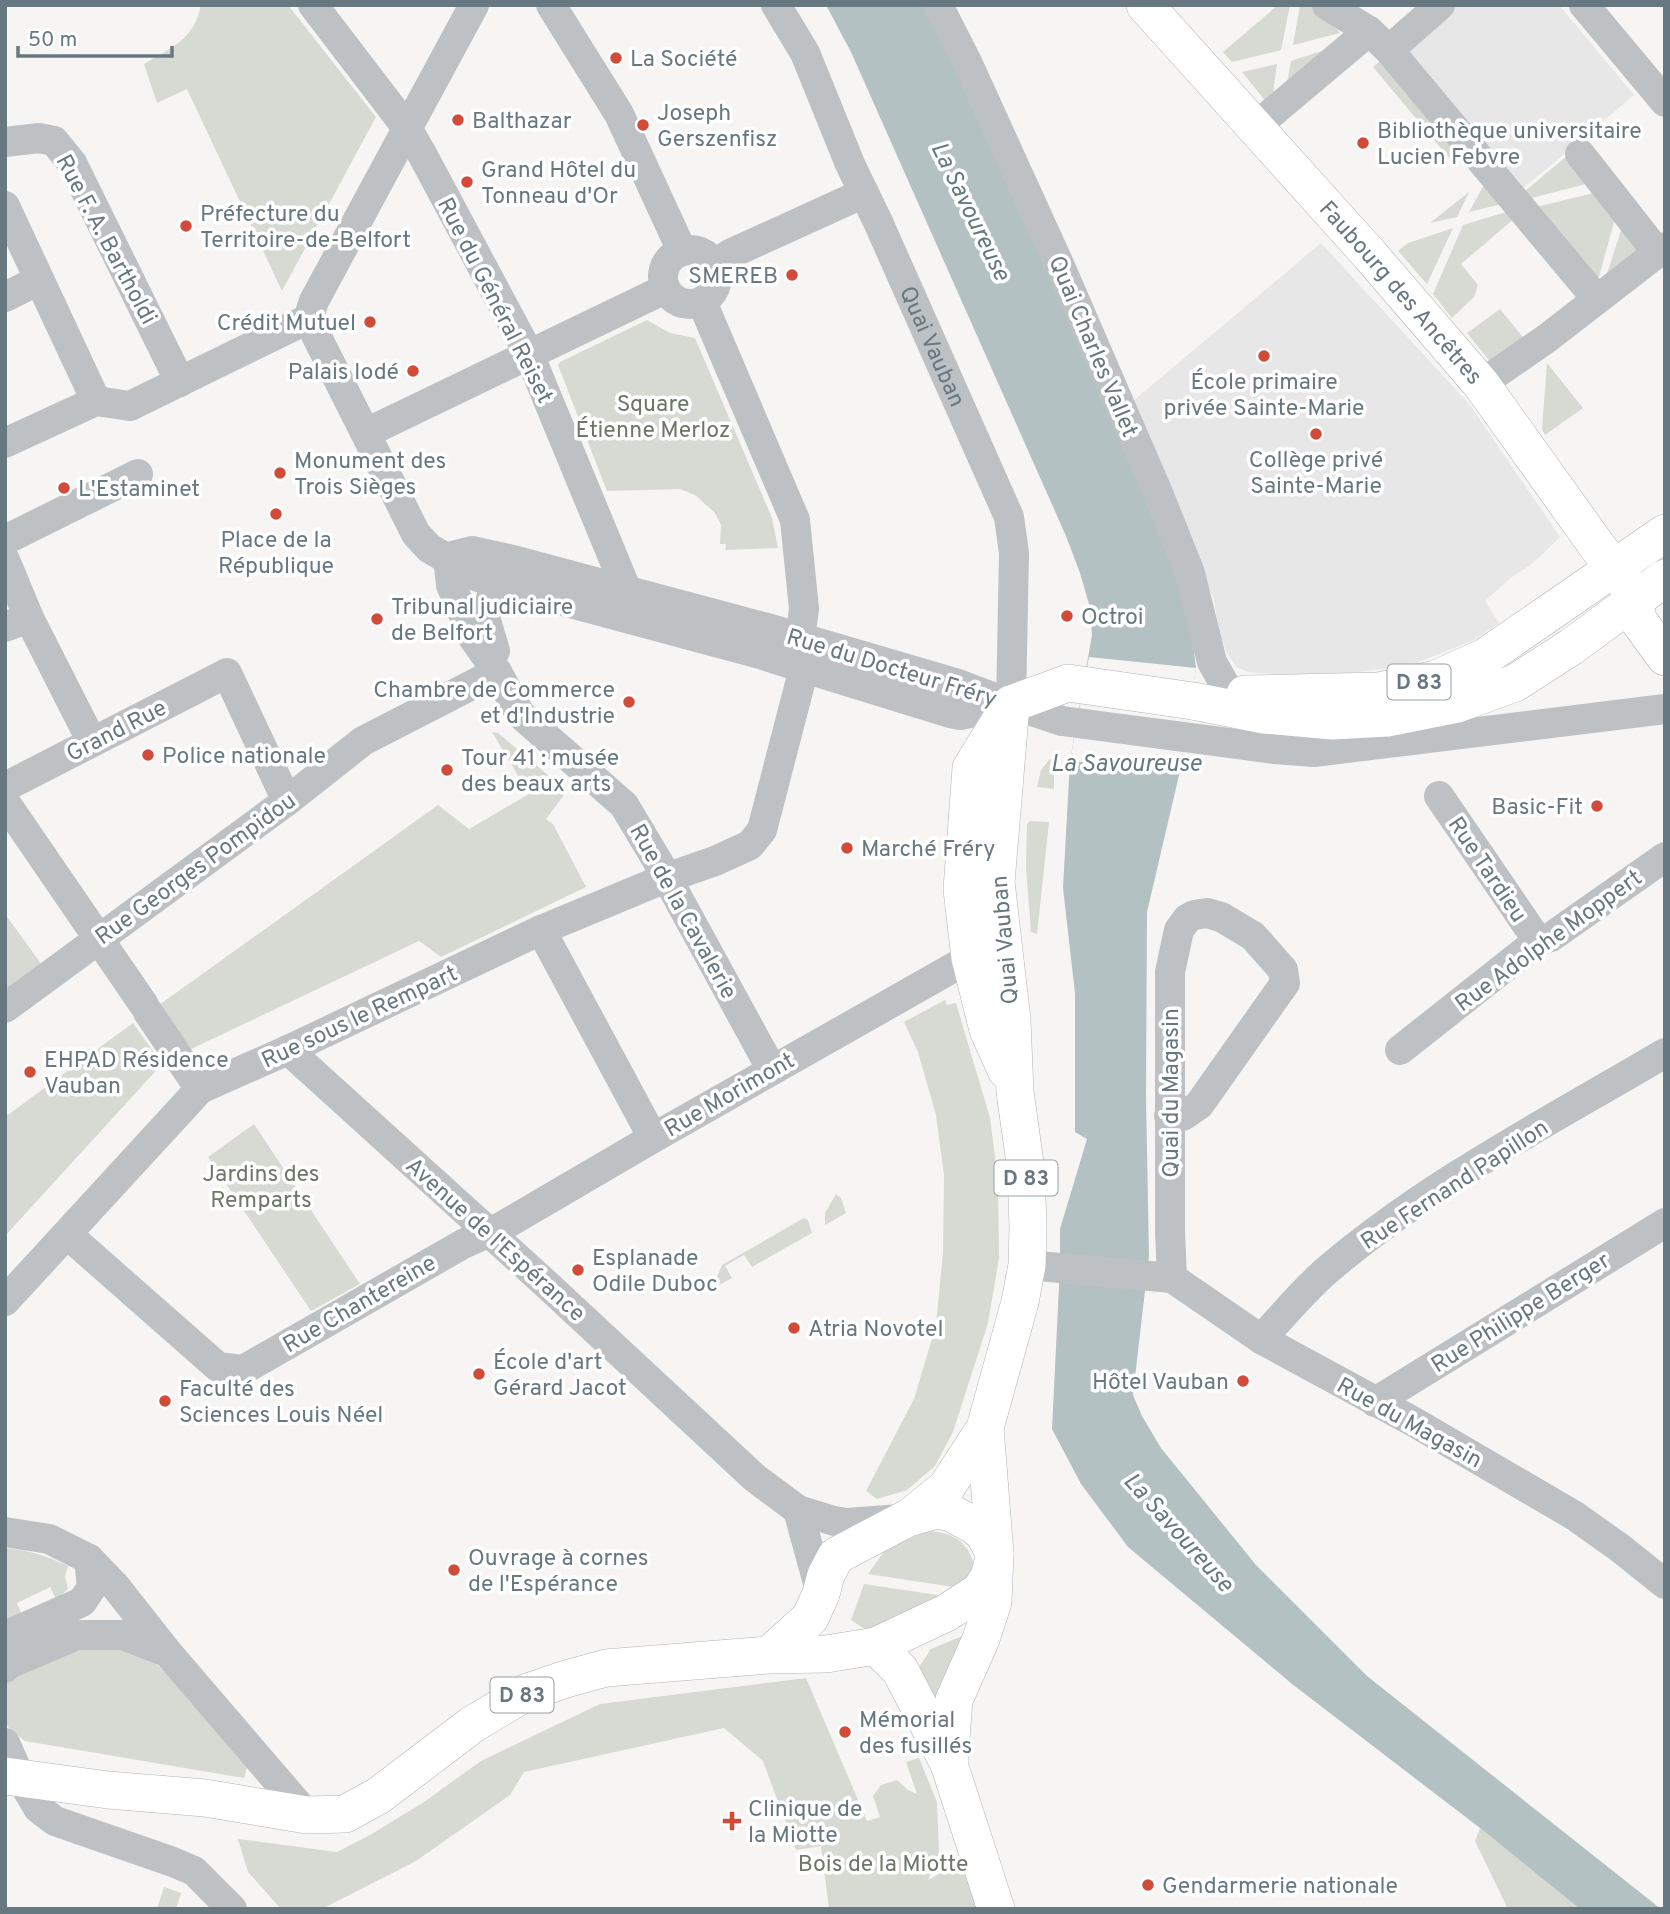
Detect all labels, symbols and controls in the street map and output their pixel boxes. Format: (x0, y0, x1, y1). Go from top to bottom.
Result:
scale bar (18, 14, 172, 58)
text: 50 m (28, 27, 77, 54)
place label: La Société (630, 46, 737, 75)
marker: La Société (608, 50, 624, 66)
place label: Joseph Gerszenfisz (657, 100, 777, 155)
place label: Balthazar (472, 108, 572, 137)
marker: Balthazar (450, 112, 466, 128)
marker: Joseph Gerszenfisz (635, 117, 651, 133)
place label: Bibliothèque universitaire Lucien Febvre (1377, 118, 1642, 173)
marker: Bibliothèque universitaire Lucien Febvre (1355, 135, 1371, 151)
water label: La Savoureuse (923, 137, 1016, 287)
street label: Rue F. A. Bartholdi (48, 150, 162, 330)
place label: Grand Hôtel du Tonneau d'Or (481, 157, 636, 212)
marker: Grand Hôtel du Tonneau d'Or (459, 174, 475, 190)
street label: Rue du Général Reiset (429, 193, 558, 409)
street label: Faubourg des Ancêtres (1311, 196, 1487, 392)
place label: Préfecture du Territoire-de-Belfort (200, 201, 411, 256)
marker: Préfecture du Territoire-de-Belfort (178, 218, 194, 234)
street label: Quai Charles Vallet (1040, 252, 1143, 442)
place label: SMEREB (688, 263, 778, 292)
marker: SMEREB (784, 267, 800, 283)
street label: Quai Vauban (891, 282, 970, 412)
place label: Crédit Mutuel (217, 310, 356, 339)
marker: Crédit Mutuel (362, 314, 378, 330)
marker: École primaire privée Sainte-Marie (1256, 348, 1272, 364)
place label: Palais Iodé (288, 359, 399, 388)
marker: Palais Iodé (405, 363, 421, 379)
place label: École primaire privée Sainte-Marie (1164, 368, 1364, 424)
park label: Square Étienne Merloz (576, 391, 730, 446)
marker: Collège privé Sainte-Marie (1308, 426, 1324, 442)
place label: Collège privé Sainte-Marie (1249, 447, 1383, 502)
place label: Monument des Trois Sièges (294, 448, 446, 503)
marker: Monument des Trois Sièges (272, 465, 288, 481)
place label: L'Estaminet (78, 476, 200, 505)
marker: L'Estaminet (56, 480, 72, 496)
marker: Place de la République (268, 506, 284, 522)
place label: Place de la République (218, 527, 334, 582)
place label: Tribunal judiciaire de Belfort (391, 594, 573, 649)
place label: Octroi (1081, 604, 1144, 633)
marker: Octroi (1059, 608, 1075, 624)
marker: Tribunal judiciaire de Belfort (369, 611, 385, 627)
street label: Rue du Docteur Fréry (783, 624, 1000, 715)
road number: D 83 (1388, 664, 1450, 700)
place label: Chambre de Commerce et d'Industrie (373, 677, 615, 732)
marker: Chambre de Commerce et d'Industrie (621, 694, 637, 710)
street label: Grand Rue (62, 695, 172, 770)
place label: Police nationale (162, 743, 326, 772)
place label: Tour 41 : musée des beaux arts (461, 745, 619, 800)
marker: Police nationale (140, 747, 156, 763)
water label: La Savoureuse (1051, 750, 1202, 780)
marker: Tour 41 : musée des beaux arts (439, 762, 455, 778)
street label: Rue Georges Pompidou (90, 787, 302, 953)
place label: Basic-Fit (1491, 794, 1583, 823)
marker: Basic-Fit (1589, 798, 1605, 814)
street label: Rue Tardieu (1440, 812, 1532, 929)
street label: Rue de la Cavalerie (622, 820, 742, 1005)
place label: Marché Fréry (861, 836, 995, 865)
marker: Marché Fréry (839, 840, 855, 856)
street label: Rue Adolphe Moppert (1450, 864, 1649, 1020)
street label: Quai Vauban (986, 874, 1027, 1005)
street label: Rue sous le Rempart (258, 960, 463, 1076)
street label: Quai du Magasin (1158, 1008, 1187, 1178)
place label: EHPAD Résidence Vauban (44, 1047, 229, 1102)
street label: Rue Morimont (660, 1047, 800, 1145)
marker: EHPAD Résidence Vauban (22, 1064, 38, 1080)
street label: Rue Fernand Papillon (1356, 1115, 1555, 1258)
street label: Avenue de l'Espérance (398, 1152, 590, 1329)
road number: D 83 (995, 1160, 1058, 1196)
park label: Jardins des Remparts (202, 1161, 320, 1216)
place label: Esplanade Odile Duboc (592, 1245, 718, 1300)
street label: Rue Philippe Berger (1427, 1247, 1616, 1381)
street label: Rue Chantereine (279, 1250, 442, 1361)
marker: Esplanade Odile Duboc (570, 1262, 586, 1278)
place label: Atria Novotel (808, 1316, 943, 1345)
marker: Atria Novotel (786, 1320, 802, 1336)
place label: École d'art Gérard Jacot (493, 1348, 627, 1404)
marker: École d'art Gérard Jacot (471, 1366, 487, 1382)
place label: Hôtel Vauban (1092, 1369, 1229, 1398)
street label: Rue du Magasin (1331, 1372, 1487, 1476)
marker: Hôtel Vauban (1235, 1373, 1251, 1389)
place label: Faculté des Sciences Louis Néel (179, 1376, 383, 1431)
marker: Faculté des Sciences Louis Néel (157, 1393, 173, 1409)
water label: La Savoureuse (1116, 1467, 1240, 1600)
place label: Ouvrage à cornes de l'Espérance (468, 1545, 648, 1600)
marker: Ouvrage à cornes de l'Espérance (446, 1562, 462, 1578)
road number: D 83 (490, 1678, 554, 1712)
place label: Mémorial des fusillés (859, 1707, 972, 1762)
marker: Mémorial des fusillés (837, 1724, 853, 1740)
place label: Clinique de la Miotte (748, 1796, 862, 1851)
marker: Clinique de la Miotte (722, 1811, 742, 1831)
park label: Bois de la Miotte (798, 1851, 968, 1880)
place label: Gendarmerie nationale (1162, 1873, 1398, 1902)
marker: Gendarmerie nationale (1140, 1877, 1156, 1893)

